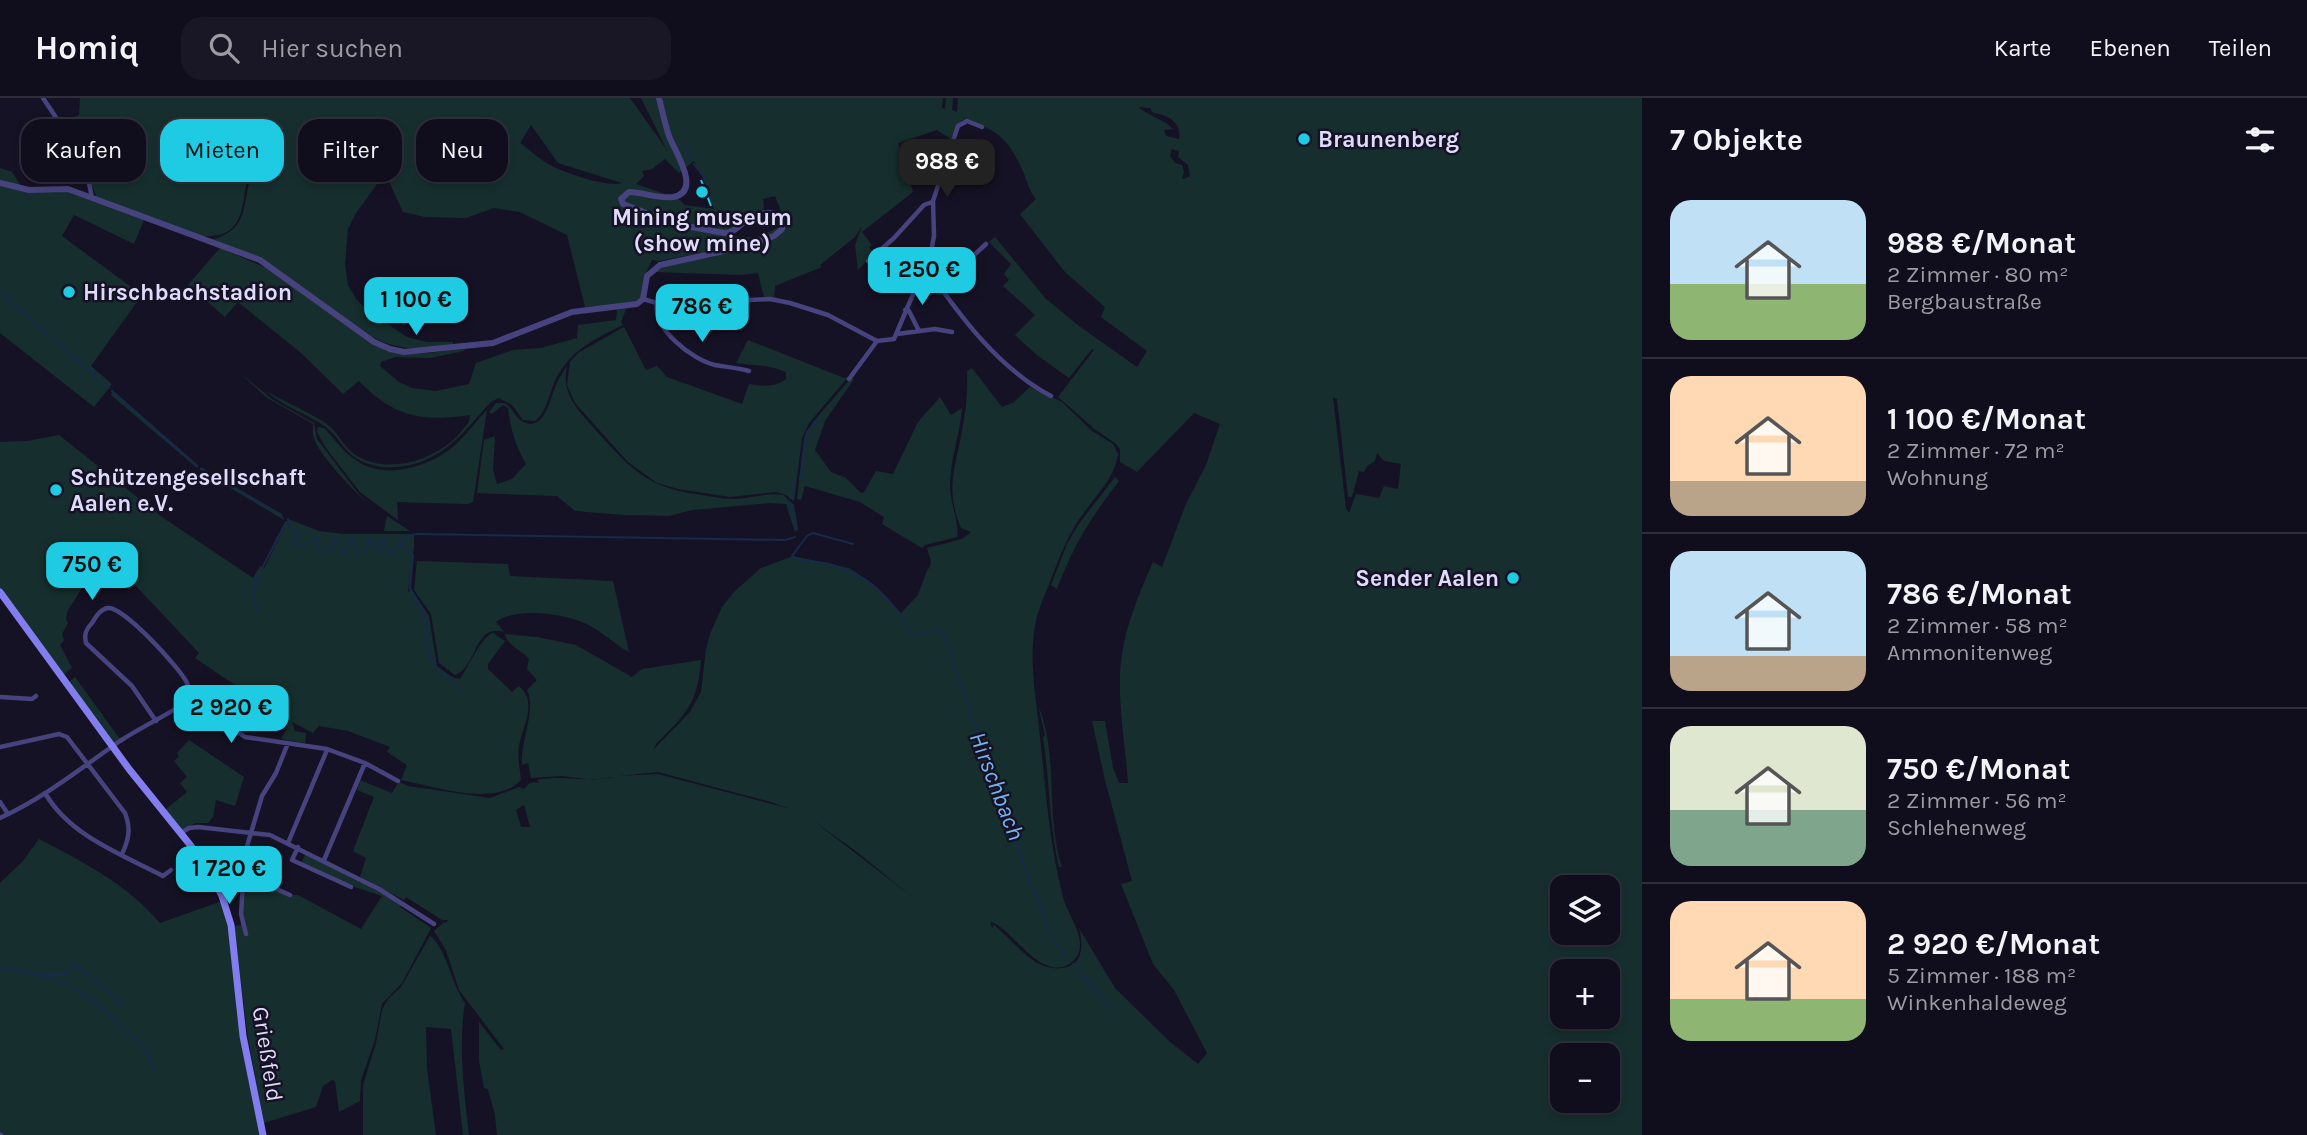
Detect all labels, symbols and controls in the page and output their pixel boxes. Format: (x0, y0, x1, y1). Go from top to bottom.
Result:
search box (181, 17, 671, 80)
text: Homiq (35, 29, 139, 67)
icon: search (205, 29, 243, 67)
text: Hier suchen (261, 33, 403, 64)
text: Karte (1994, 34, 2051, 62)
text: Ebenen (2089, 34, 2171, 62)
text: Teilen (2209, 34, 2272, 62)
chip: Kaufen (21, 119, 146, 182)
chip: Mieten (160, 119, 284, 182)
chip: Filter (298, 119, 402, 182)
chip: Neu (416, 119, 508, 182)
icon: filters (2241, 121, 2279, 159)
text: 7 Objekte (1670, 122, 1803, 158)
place label: Braunenberg (1318, 126, 1459, 153)
marker: Braunenberg (1296, 131, 1312, 147)
pin: 988 € (898, 140, 996, 199)
text: 988 € (915, 148, 979, 175)
marker: Mining museum (show mine) (694, 184, 710, 200)
place label: Mining museum (show mine) (612, 204, 792, 257)
text: 988 €/Monat (1887, 225, 2076, 261)
icon: home (1726, 228, 1810, 312)
pin: 1 250 € (857, 248, 987, 307)
text: 1 250 € (884, 256, 960, 283)
text: 2 Zimmer · 80 m² (1887, 261, 2068, 288)
pin: 1 100 € (351, 278, 481, 337)
place label: Hirschbachstadion (83, 279, 292, 306)
marker: Hirschbachstadion (61, 284, 77, 300)
pin: 786 € (653, 285, 751, 344)
text: 1 100 € (380, 286, 452, 313)
text: Bergbaustraße (1887, 288, 2042, 315)
text: 786 € (672, 293, 732, 320)
text: 1 100 €/Monat (1887, 401, 2086, 437)
icon: home (1726, 404, 1810, 488)
text: 2 Zimmer · 72 m² (1887, 437, 2065, 464)
place label: Schützengesellschaft Aalen e.V. (70, 464, 306, 517)
text: Wohnung (1887, 464, 1988, 491)
marker: Schützengesellschaft Aalen e.V. (48, 482, 64, 498)
pin: 750 € (43, 542, 141, 602)
text: 750 € (62, 551, 122, 578)
place label: Sender Aalen (1355, 565, 1499, 592)
marker: Sender Aalen (1505, 570, 1521, 586)
text: 786 €/Monat (1887, 576, 2072, 612)
icon: home (1726, 579, 1810, 663)
text: 2 Zimmer · 58 m² (1887, 612, 2068, 639)
text: Ammonitenweg (1887, 639, 2052, 666)
pin: 2 920 € (166, 686, 296, 745)
text: 2 920 € (190, 694, 272, 721)
water label: Hirschbach (964, 728, 1030, 844)
text: 750 €/Monat (1887, 751, 2070, 787)
icon: home (1726, 754, 1810, 838)
text: 2 Zimmer · 56 m² (1887, 787, 2067, 814)
text: Schlehenweg (1887, 814, 2026, 841)
pin: 1 720 € (164, 846, 294, 906)
text: 1 720 € (192, 855, 266, 882)
map controls (1550, 875, 1620, 1113)
button: layers (1550, 875, 1620, 945)
text: 2 920 €/Monat (1887, 926, 2100, 962)
icon: home (1726, 929, 1810, 1013)
button: + (1550, 959, 1620, 1029)
text: 5 Zimmer · 188 m² (1887, 962, 2076, 989)
text: Winkenhaldeweg (1887, 989, 2067, 1016)
street label: Grießfeld (247, 1005, 288, 1103)
button: − (1550, 1043, 1620, 1113)

